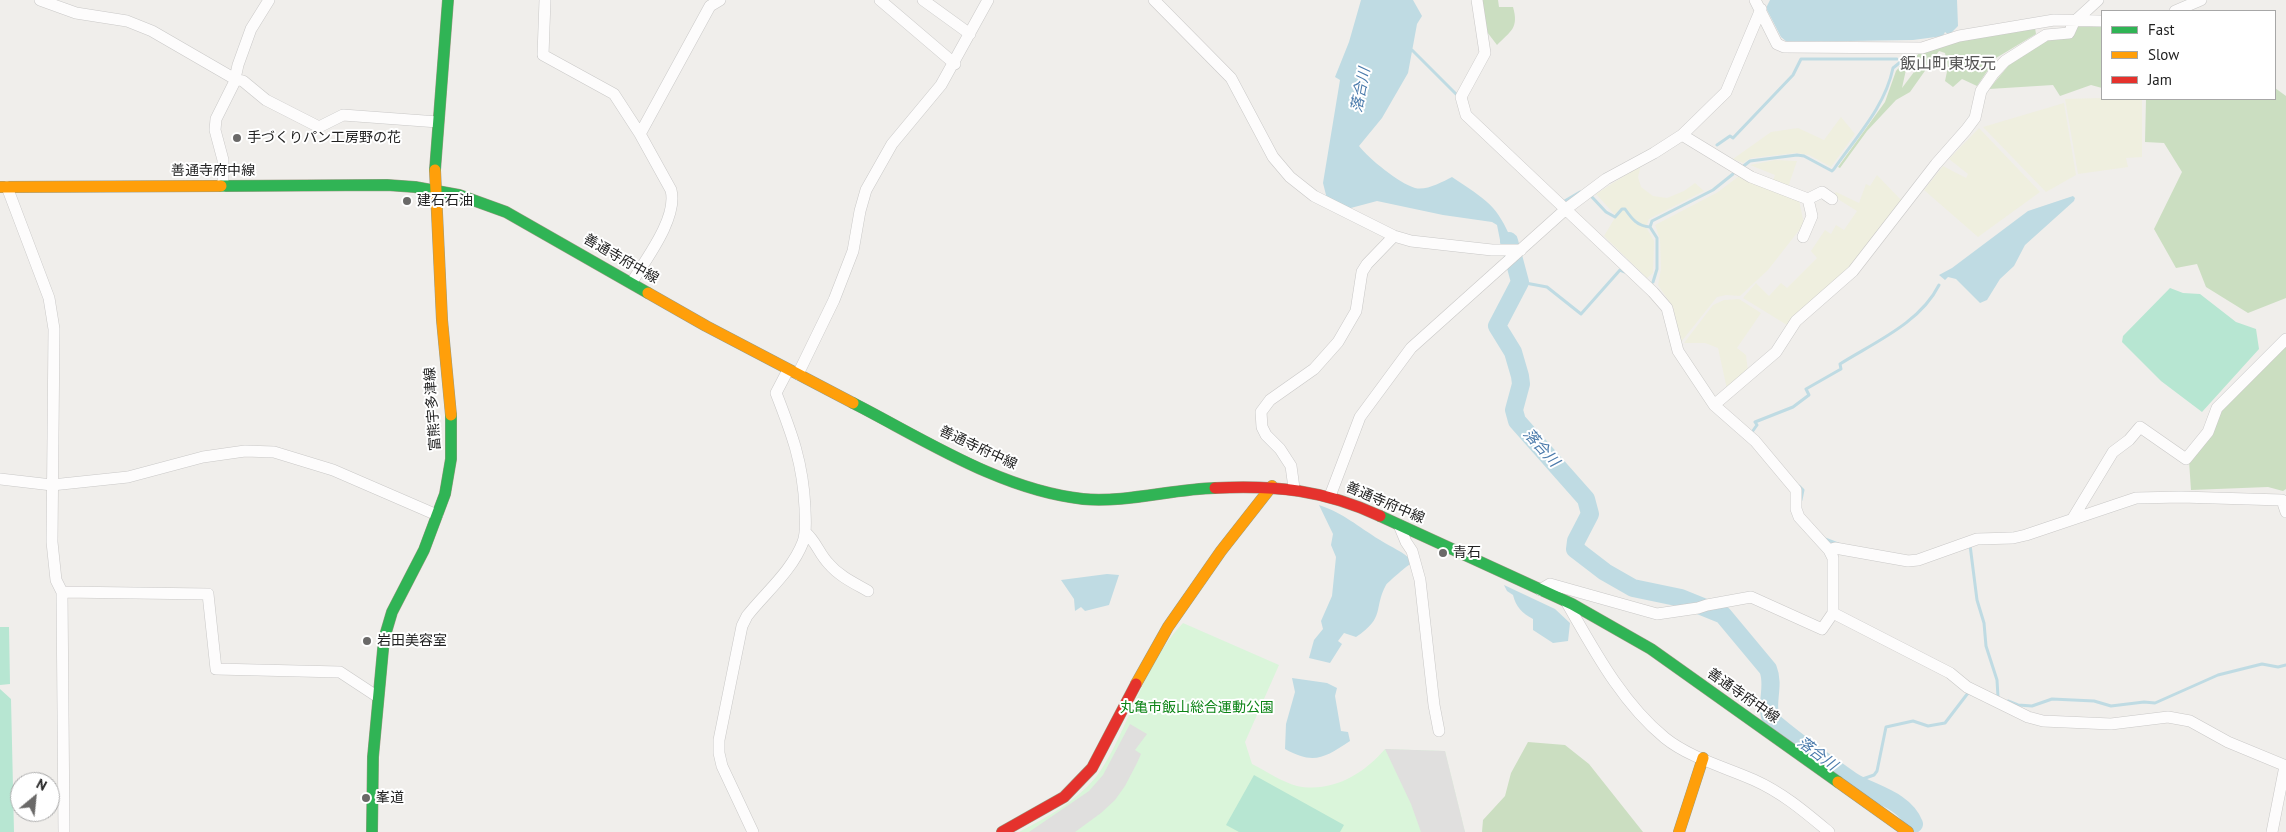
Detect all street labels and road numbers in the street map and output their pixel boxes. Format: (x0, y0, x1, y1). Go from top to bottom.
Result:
street label: 善通寺府中線 (171, 163, 255, 179)
street label: 善通寺府中線 (580, 231, 662, 287)
street label: 富熊宇多津線 (422, 367, 444, 451)
street label: 善通寺府中線 (936, 423, 1020, 473)
street label: 善通寺府中線 (1343, 479, 1427, 527)
street label: 善通寺府中線 (1704, 665, 1782, 727)

